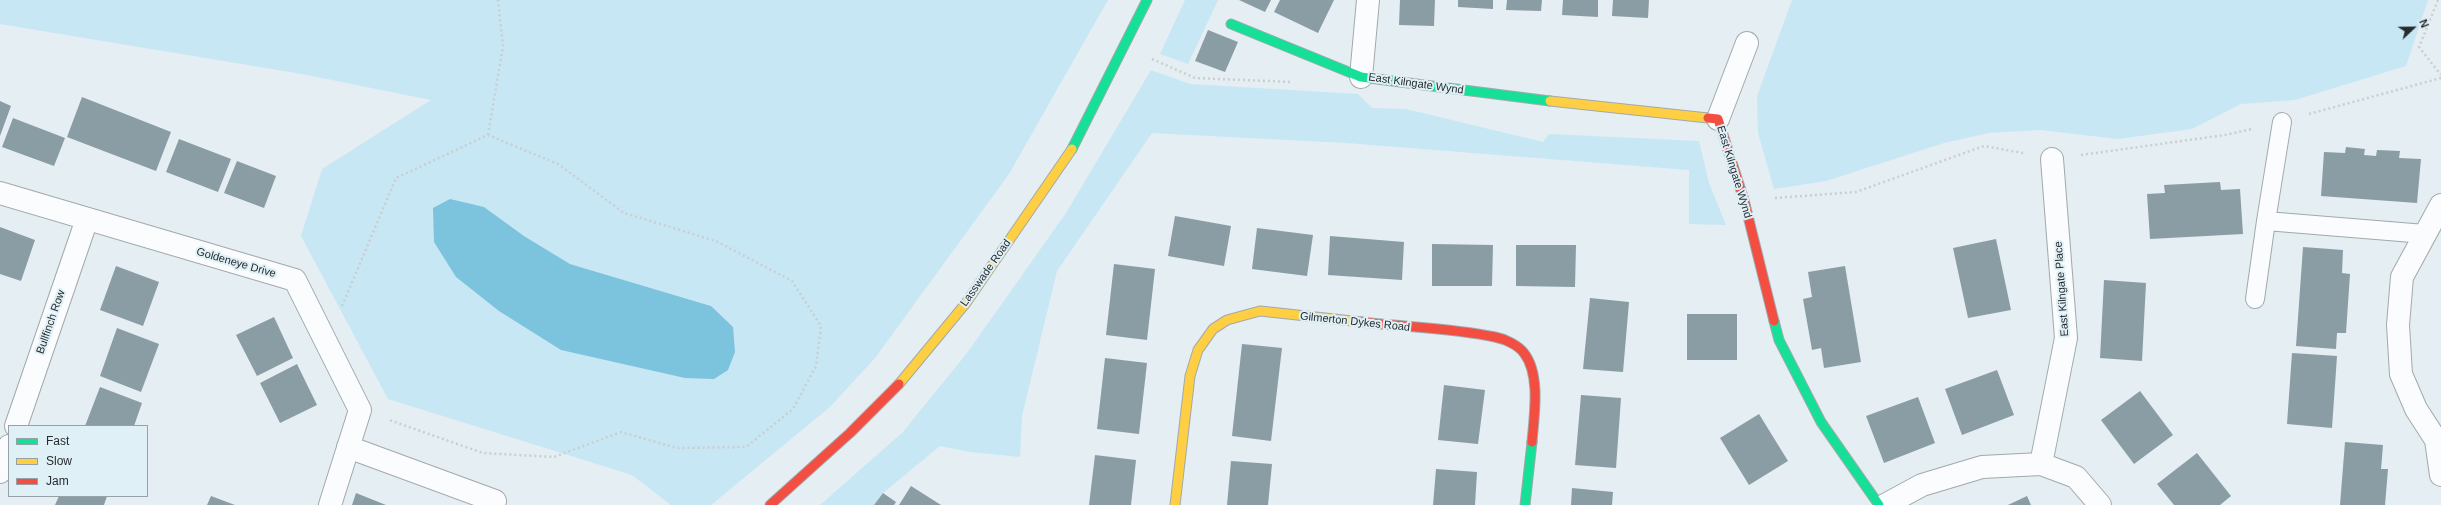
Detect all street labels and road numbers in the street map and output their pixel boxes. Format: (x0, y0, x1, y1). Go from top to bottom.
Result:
street label: East Kilngate Wynd (1368, 71, 1464, 97)
street label: East Kilngate Wynd (1714, 124, 1754, 220)
street label: Lasswade Road (958, 237, 1014, 309)
street label: East Kilngate Place (2052, 241, 2072, 337)
street label: Goldeneye Drive (195, 245, 277, 281)
street label: Bullfinch Row (34, 288, 68, 356)
street label: Gilmerton Dykes Road (1299, 310, 1411, 334)

